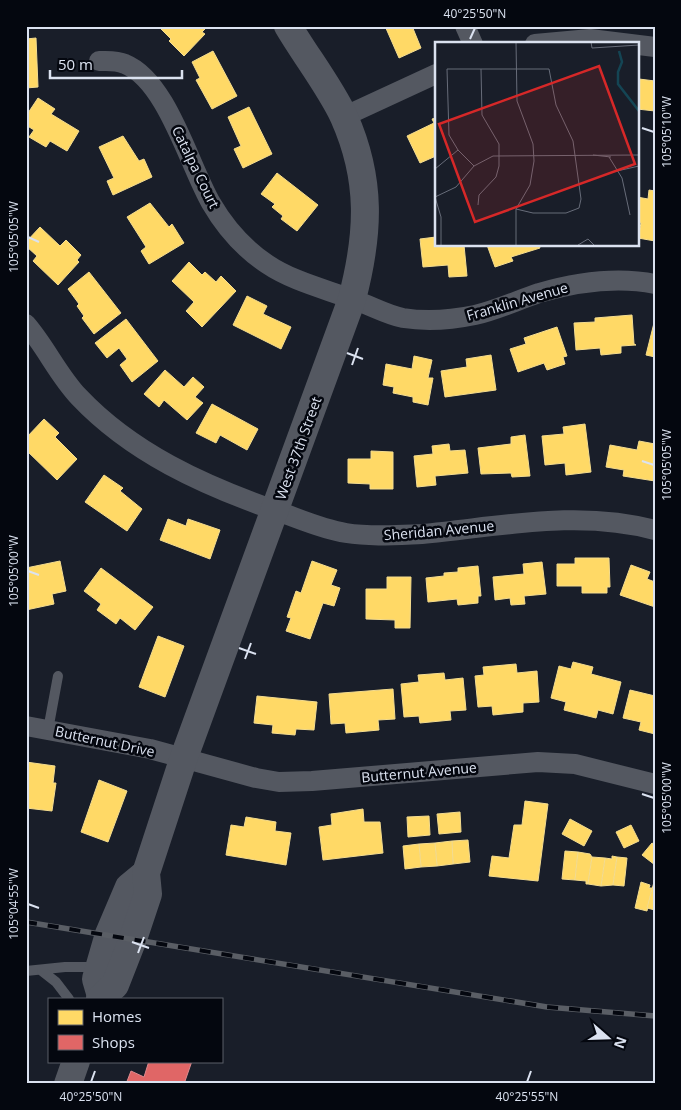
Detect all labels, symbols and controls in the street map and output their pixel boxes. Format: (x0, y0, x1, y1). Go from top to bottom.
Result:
text: 40°25'50"N (444, 5, 506, 22)
inset map (435, 42, 638, 246)
scale bar (50, 48, 182, 80)
text: 50 m (58, 54, 93, 74)
text: 105°05'10"W (658, 96, 675, 168)
street label: Catalpa Court (168, 123, 224, 211)
text: 105°05'05"W (5, 201, 22, 273)
street label: Franklin Avenue (464, 277, 570, 325)
street label: West 37th Street (271, 394, 325, 502)
text: 105°05'05"W (658, 429, 675, 501)
street label: Sheridan Avenue (383, 516, 495, 544)
text: 105°05'00"W (5, 535, 22, 607)
street label: Butternut Drive (53, 721, 157, 761)
street label: Butternut Avenue (361, 757, 478, 787)
text: 105°05'00"W (658, 762, 675, 834)
text: 105°04'55"W (5, 868, 22, 940)
legend (48, 998, 222, 1062)
text: Homes (92, 1006, 142, 1026)
north arrow (584, 1012, 634, 1062)
text: Shops (92, 1032, 135, 1052)
text: N (610, 1034, 632, 1051)
text: 40°25'50"N (60, 1088, 122, 1105)
text: 40°25'55"N (496, 1088, 558, 1105)

